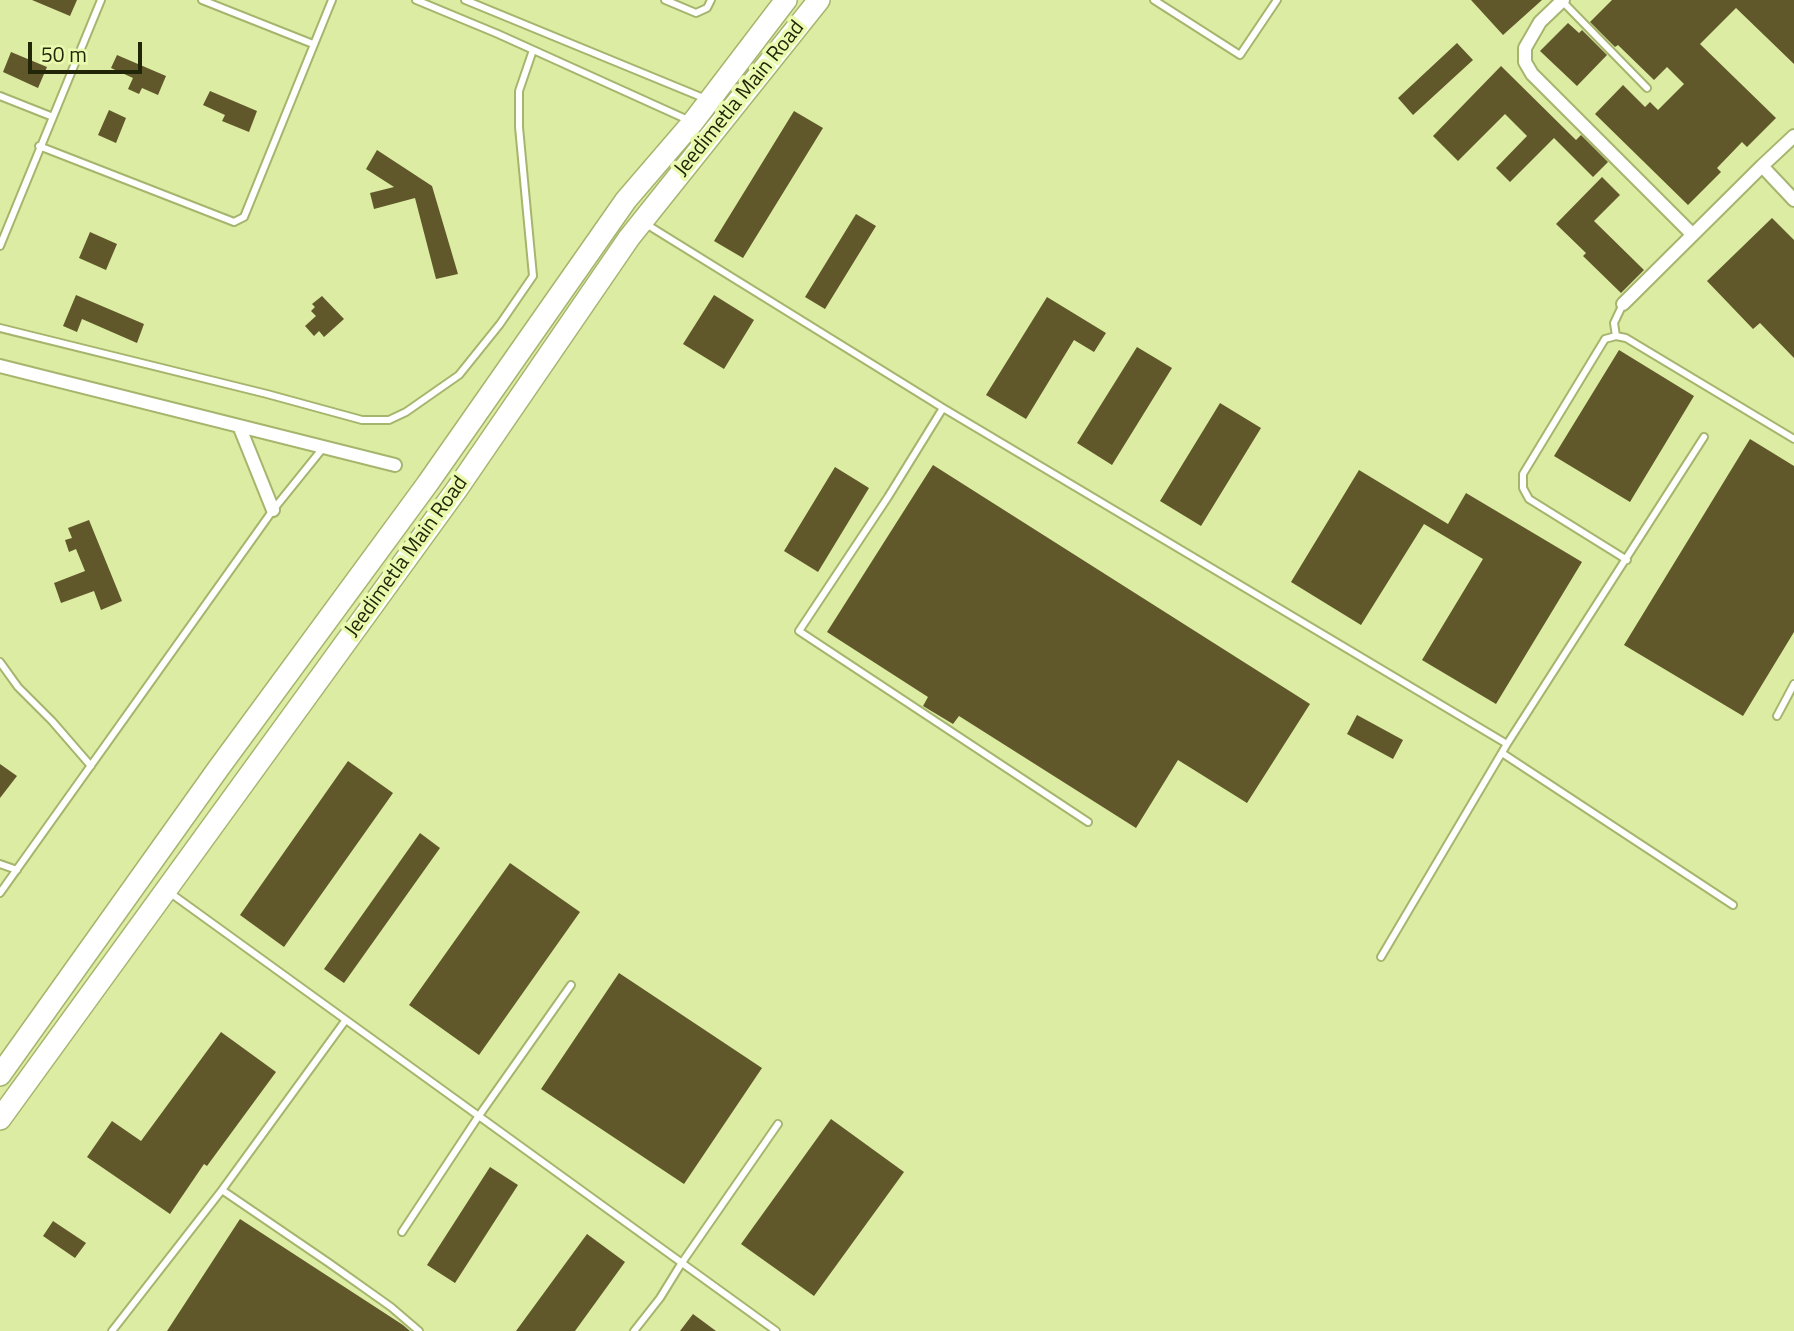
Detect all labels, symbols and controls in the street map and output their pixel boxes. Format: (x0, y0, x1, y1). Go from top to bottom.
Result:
street label: Jeedimetla Main Road (670, 16, 810, 182)
scale bar (32, 28, 145, 72)
text: 50 m (41, 38, 87, 70)
street label: Jeedimetla Main Road (340, 472, 474, 642)

